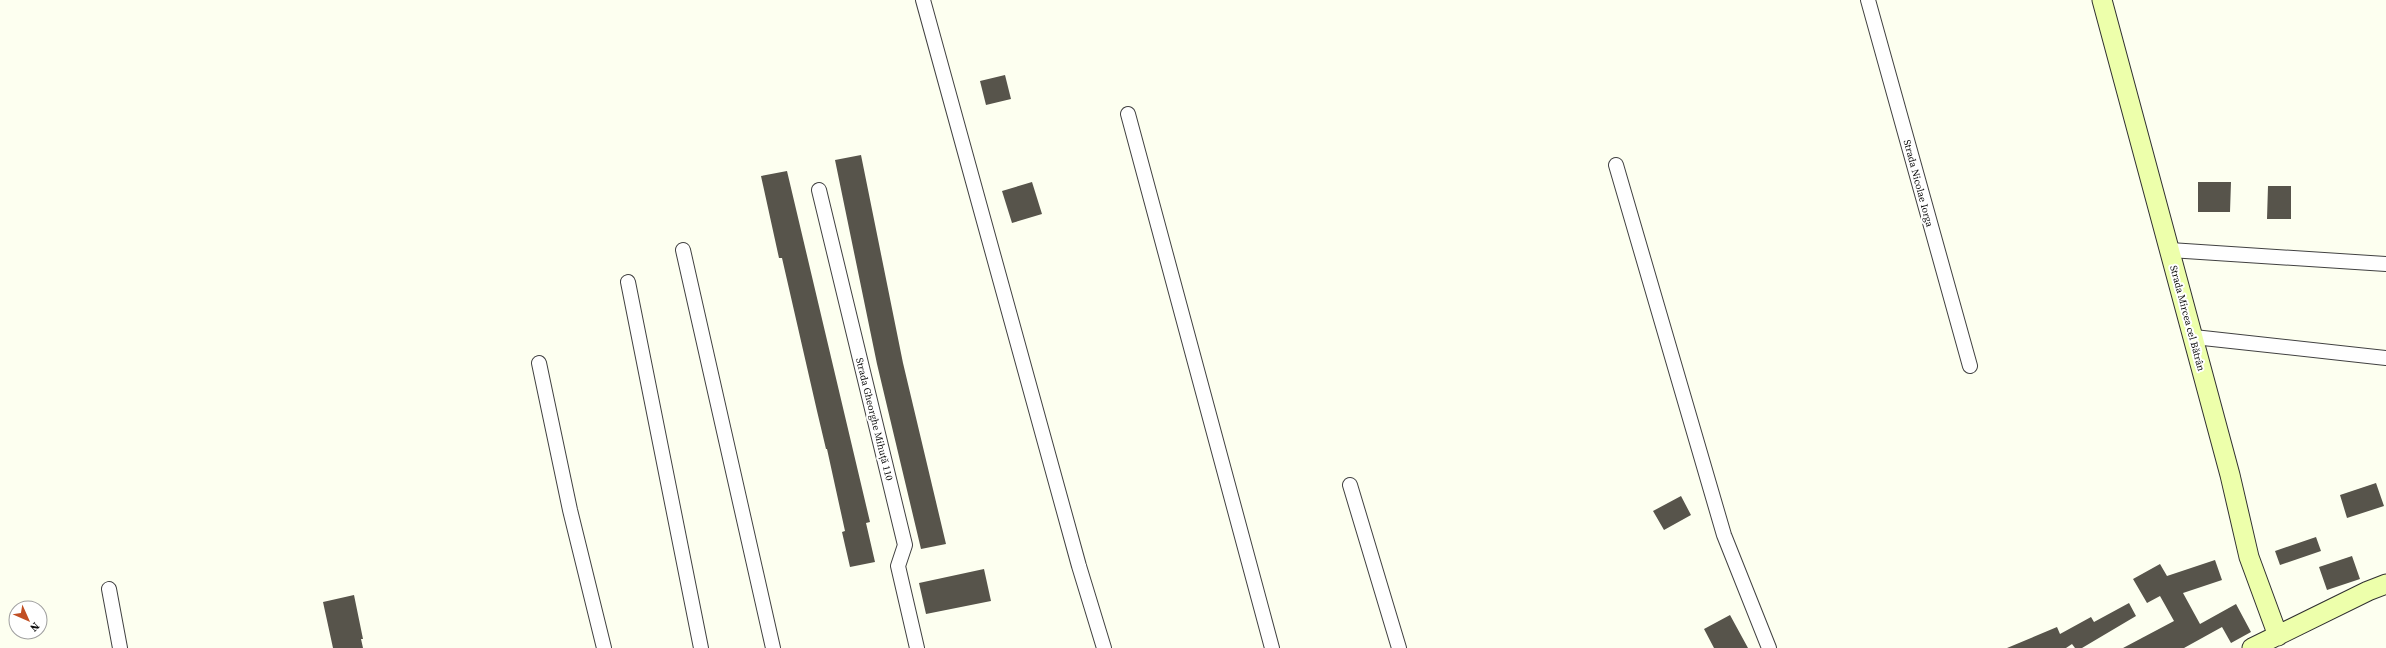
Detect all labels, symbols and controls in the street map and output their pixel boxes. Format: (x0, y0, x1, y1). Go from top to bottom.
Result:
street label: Strada Nicolae Iorga (1901, 138, 1937, 229)
street label: Strada Mircea cel Bătrân (2167, 264, 2208, 372)
street label: Strada Gheorghe Mihuță 110 (853, 356, 896, 482)
north arrow (8, 600, 48, 640)
text: N (27, 619, 43, 635)

